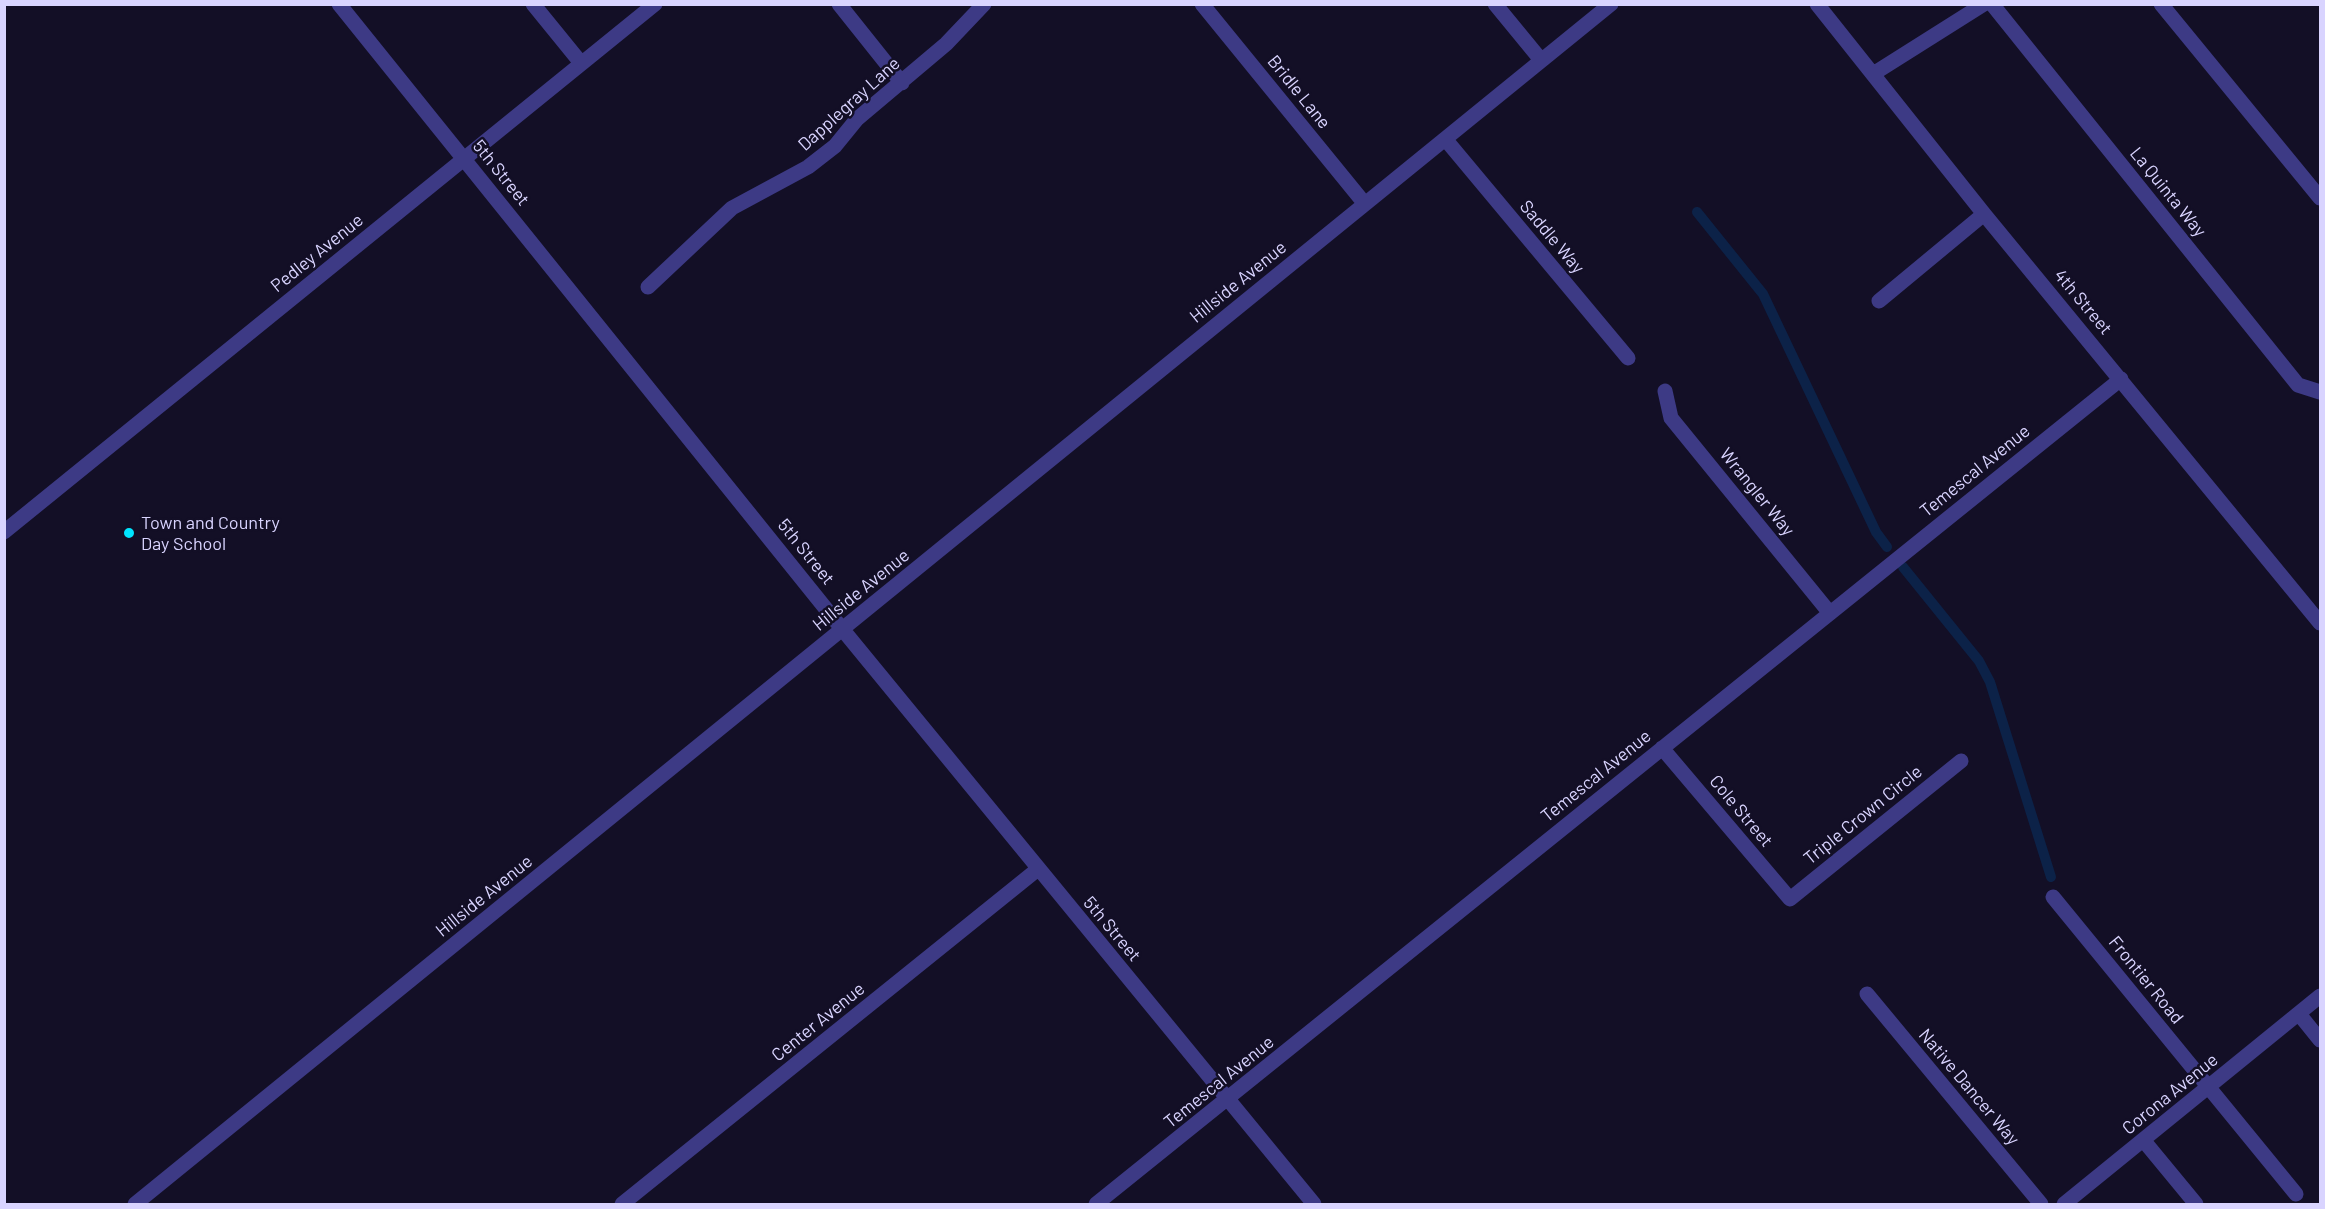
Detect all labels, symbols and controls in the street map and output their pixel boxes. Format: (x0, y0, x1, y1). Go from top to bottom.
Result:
street label: Bridle Lane (1263, 51, 1335, 133)
street label: Dapplegray Lane (794, 53, 904, 155)
street label: 5th Street (468, 136, 534, 210)
street label: La Quinta Way (2125, 143, 2211, 241)
street label: Saddle Way (1515, 196, 1589, 278)
street label: Pedley Avenue (267, 209, 367, 297)
street label: Hillside Avenue (1185, 236, 1291, 328)
street label: 4th Street (2049, 265, 2117, 339)
street label: Temescal Avenue (1916, 420, 2034, 522)
street label: Wrangler Way (1715, 444, 1799, 540)
place label: Town and Country Day School (141, 512, 280, 554)
street label: 5th Street (773, 515, 839, 589)
marker: Town and Country Day School (122, 526, 136, 540)
street label: Hillside Avenue (808, 544, 914, 636)
street label: Temescal Avenue (1537, 725, 1655, 827)
street label: Triple Crown Circle (1800, 761, 1926, 869)
street label: Cole Street (1705, 771, 1777, 851)
street label: Hillside Avenue (431, 850, 537, 942)
street label: 5th Street (1079, 892, 1145, 966)
street label: Frontier Road (2104, 932, 2188, 1028)
street label: Center Avenue (767, 978, 869, 1066)
street label: Native Dancer Way (1914, 1025, 2024, 1149)
street label: Temescal Avenue (1160, 1031, 1278, 1133)
street label: Corona Avenue (2118, 1049, 2222, 1139)

